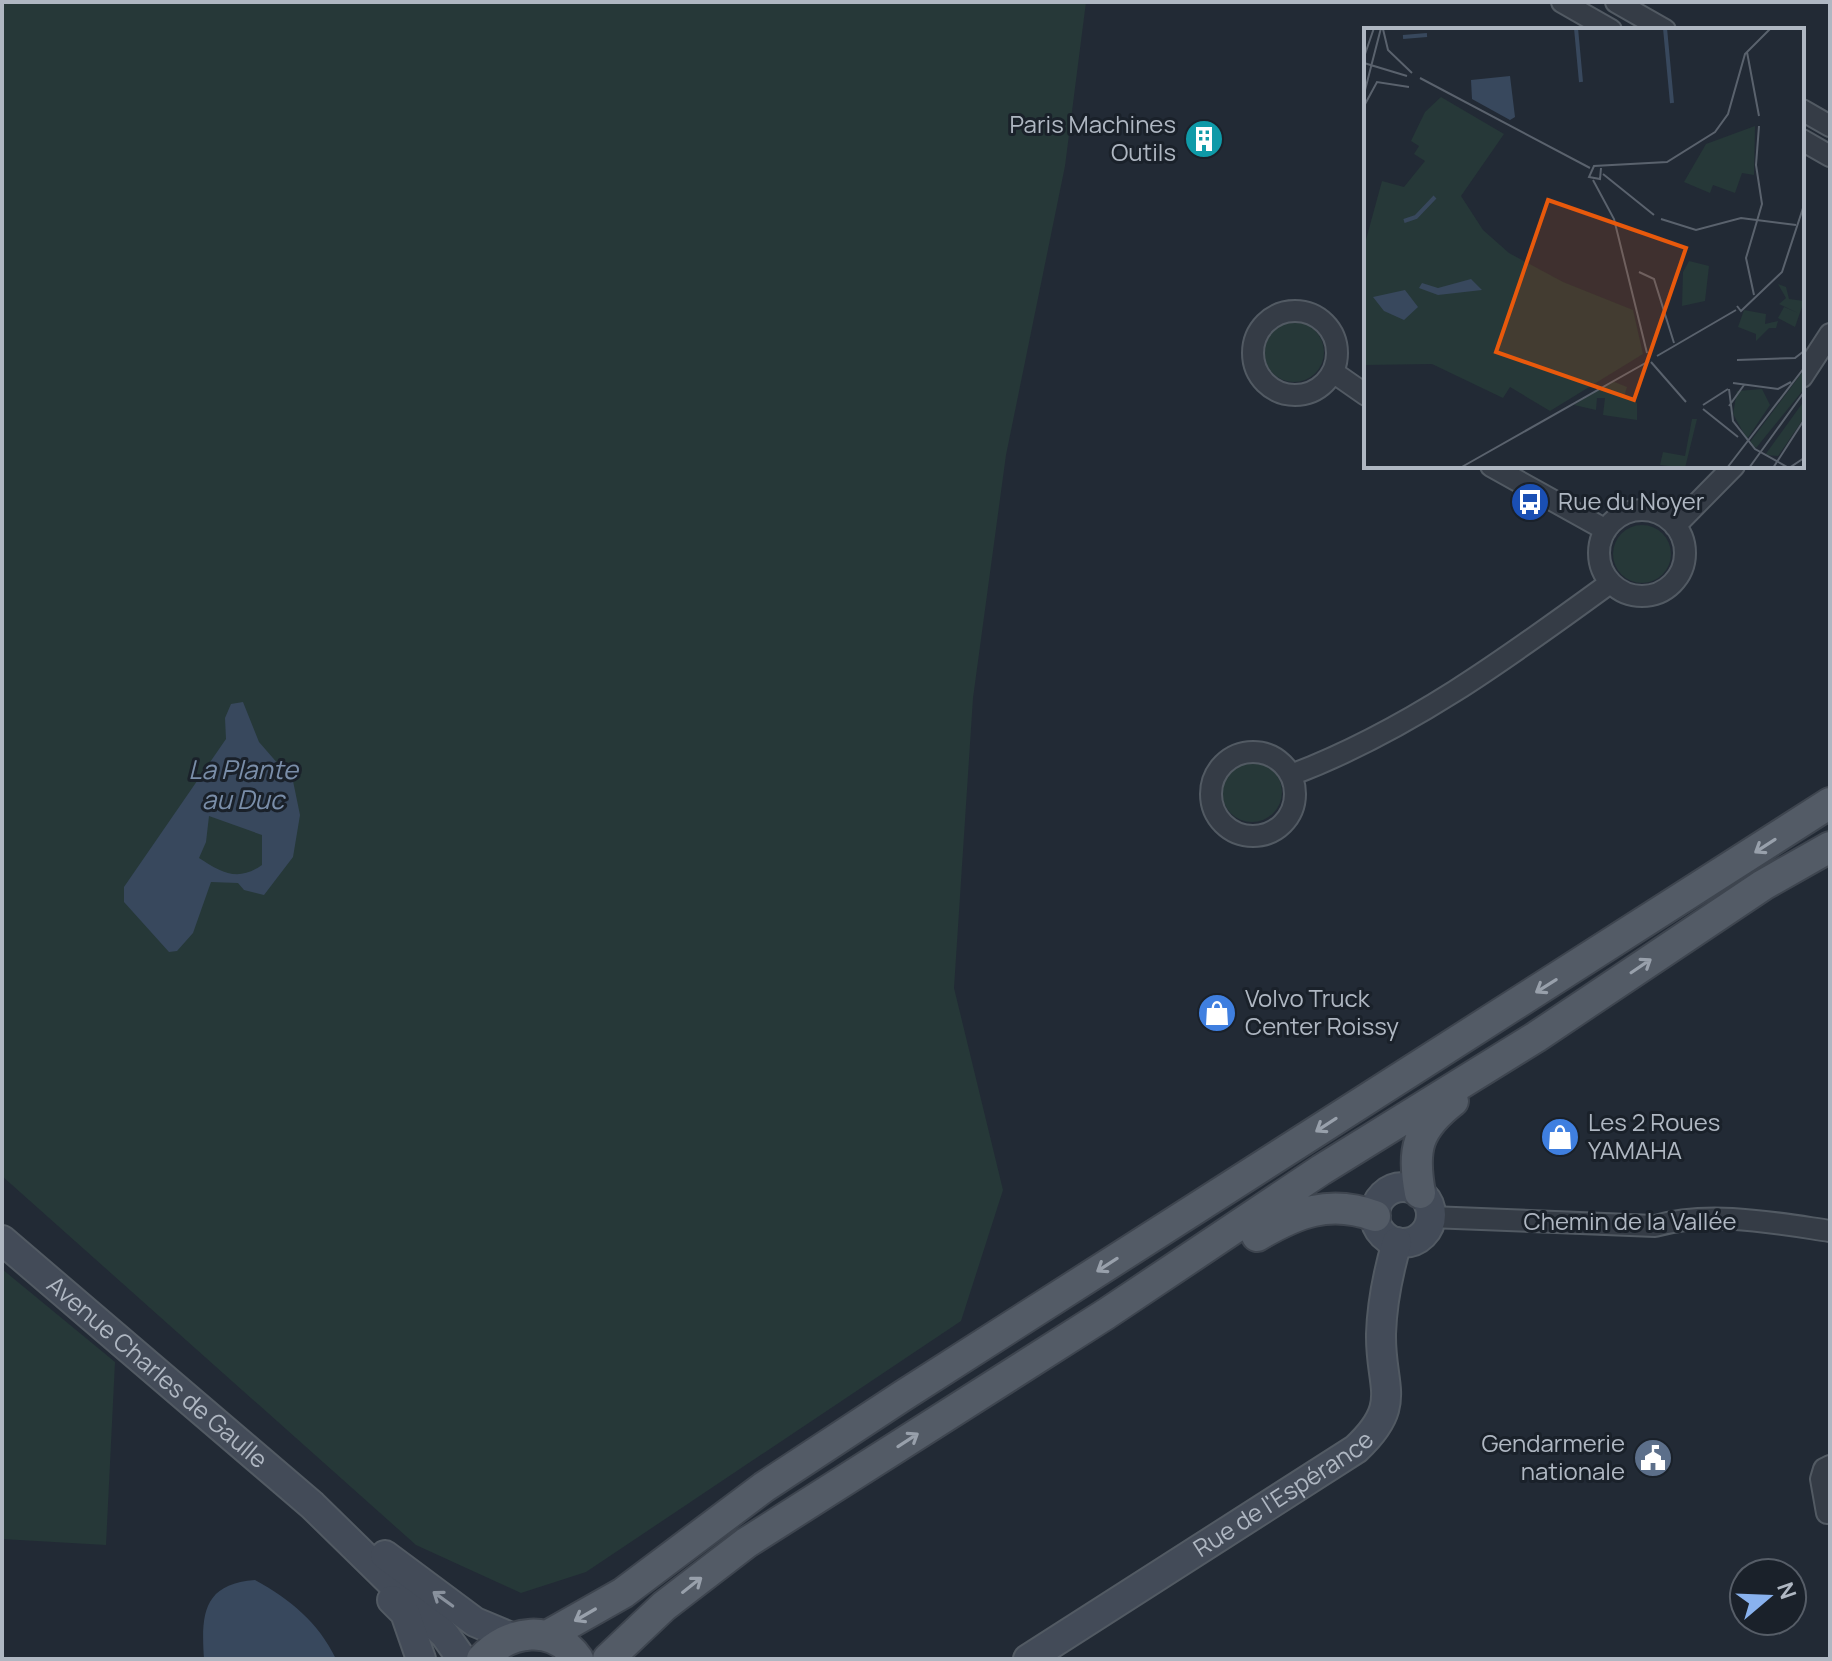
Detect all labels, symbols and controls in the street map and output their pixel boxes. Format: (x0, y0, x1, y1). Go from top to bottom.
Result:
inset map (1364, 28, 1804, 468)
place label: Paris Machines Outils (1010, 107, 1176, 168)
building icon: Paris Machines Outils (1183, 118, 1225, 160)
bus stop icon: Rue du Noyer (1509, 481, 1551, 523)
place label: Rue du Noyer (1558, 484, 1705, 517)
water label: La Plante au Duc (188, 751, 300, 817)
one-way arrow (1754, 839, 1777, 855)
one-way arrow (1629, 958, 1652, 974)
one-way arrow (1535, 978, 1557, 995)
place label: Volvo Truck Center Roissy (1245, 981, 1399, 1042)
shop icon: Volvo Truck Center Roissy (1196, 992, 1238, 1034)
place label: Les 2 Roues YAMAHA (1588, 1105, 1720, 1166)
shop icon: Les 2 Roues YAMAHA (1539, 1116, 1581, 1158)
one-way arrow (1315, 1118, 1338, 1134)
street label: Chemin de la Vallée (1524, 1204, 1736, 1237)
one-way arrow (1096, 1258, 1119, 1274)
street label: Avenue Charles de Gaulle (41, 1268, 275, 1475)
street label: Rue de l'Espérance (1186, 1423, 1380, 1564)
place label: Gendarmerie nationale (1481, 1426, 1625, 1487)
one-way arrow (896, 1431, 918, 1448)
public building icon: Gendarmerie nationale (1632, 1437, 1674, 1479)
north arrow (1728, 1557, 1808, 1637)
one-way arrow (681, 1576, 702, 1593)
text: N (1770, 1578, 1804, 1603)
one-way arrow (433, 1591, 455, 1607)
one-way arrow (573, 1608, 597, 1623)

